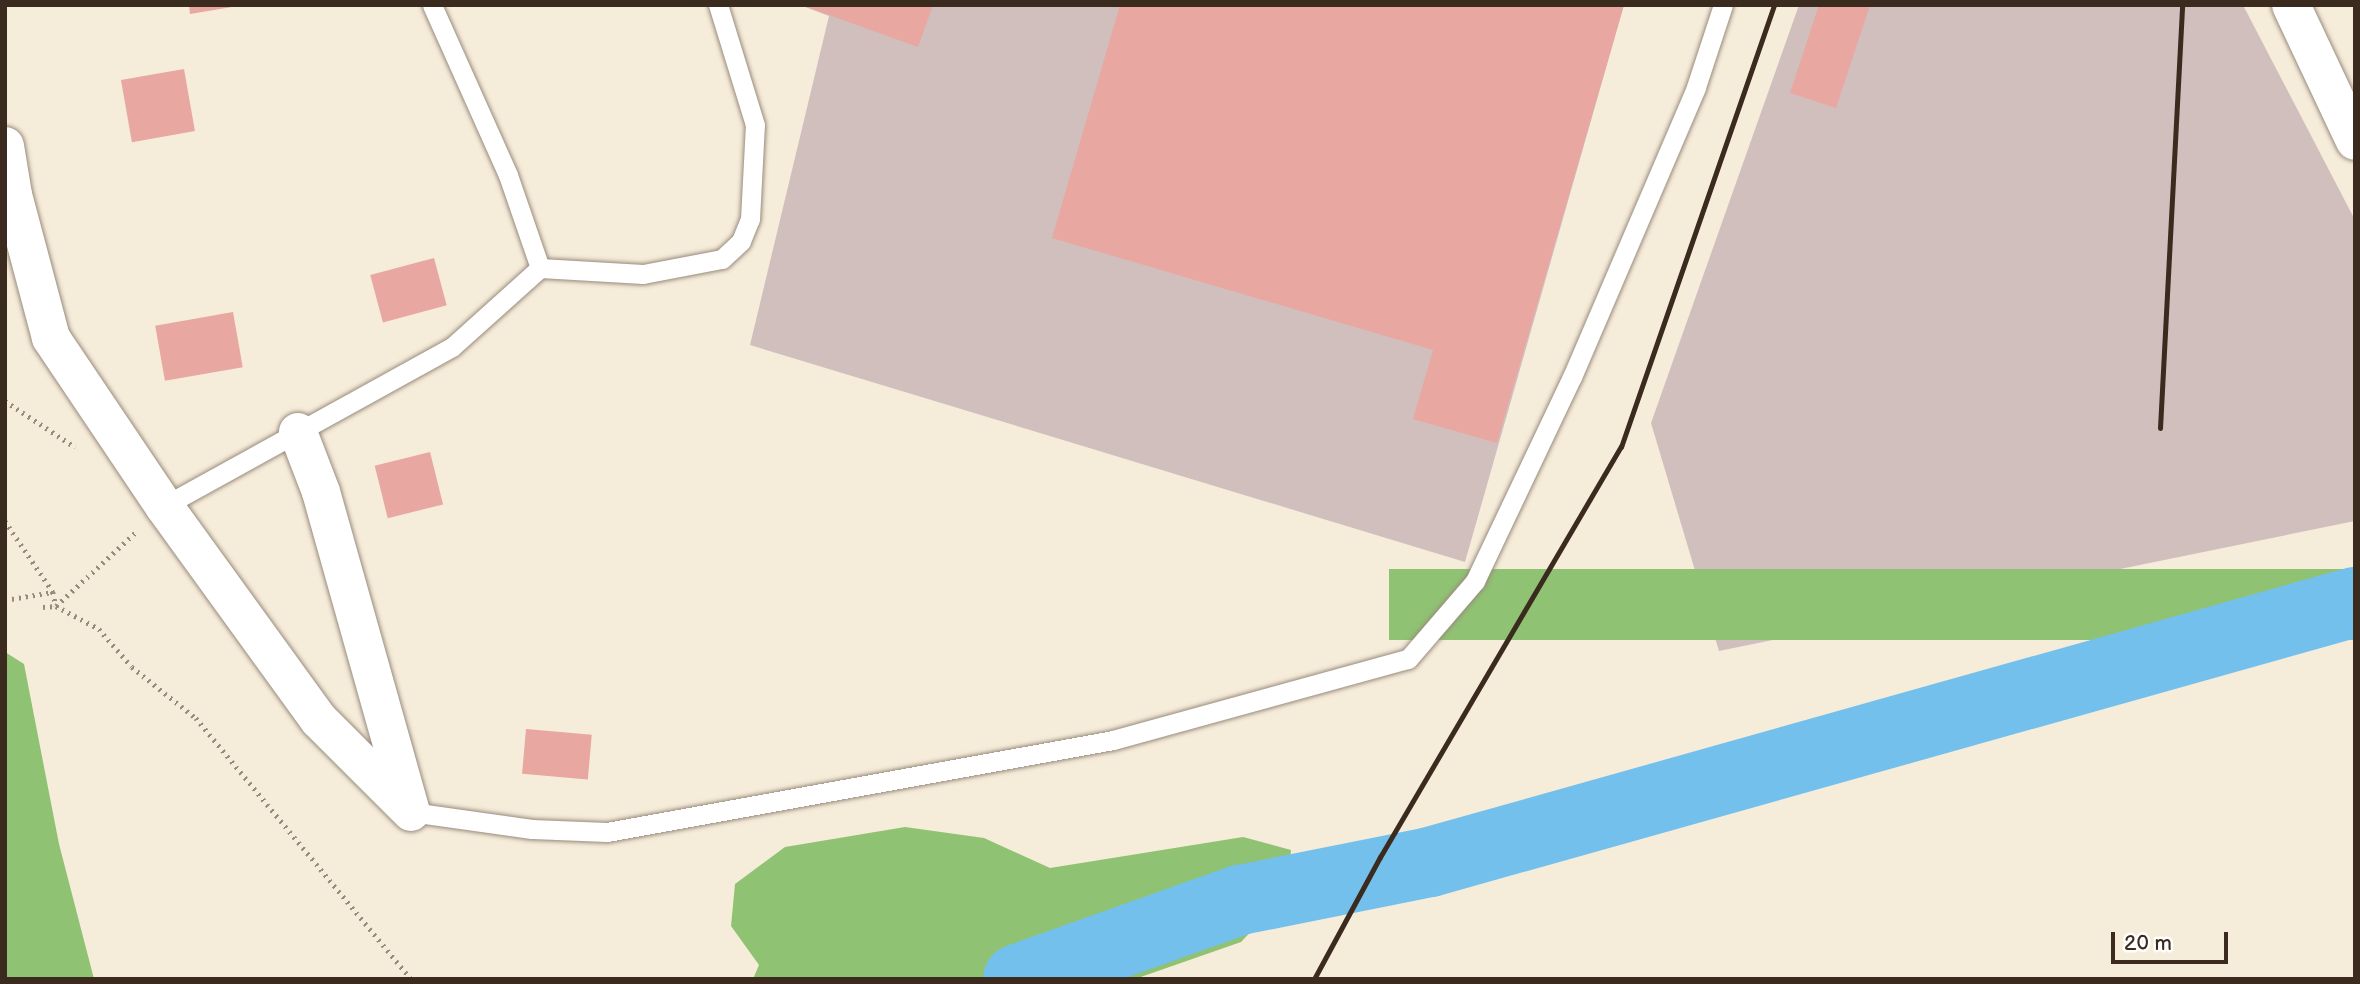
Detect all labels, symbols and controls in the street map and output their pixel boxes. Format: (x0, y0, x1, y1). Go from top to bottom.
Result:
scale bar (2115, 918, 2232, 962)
text: 20 m (2124, 931, 2172, 956)

